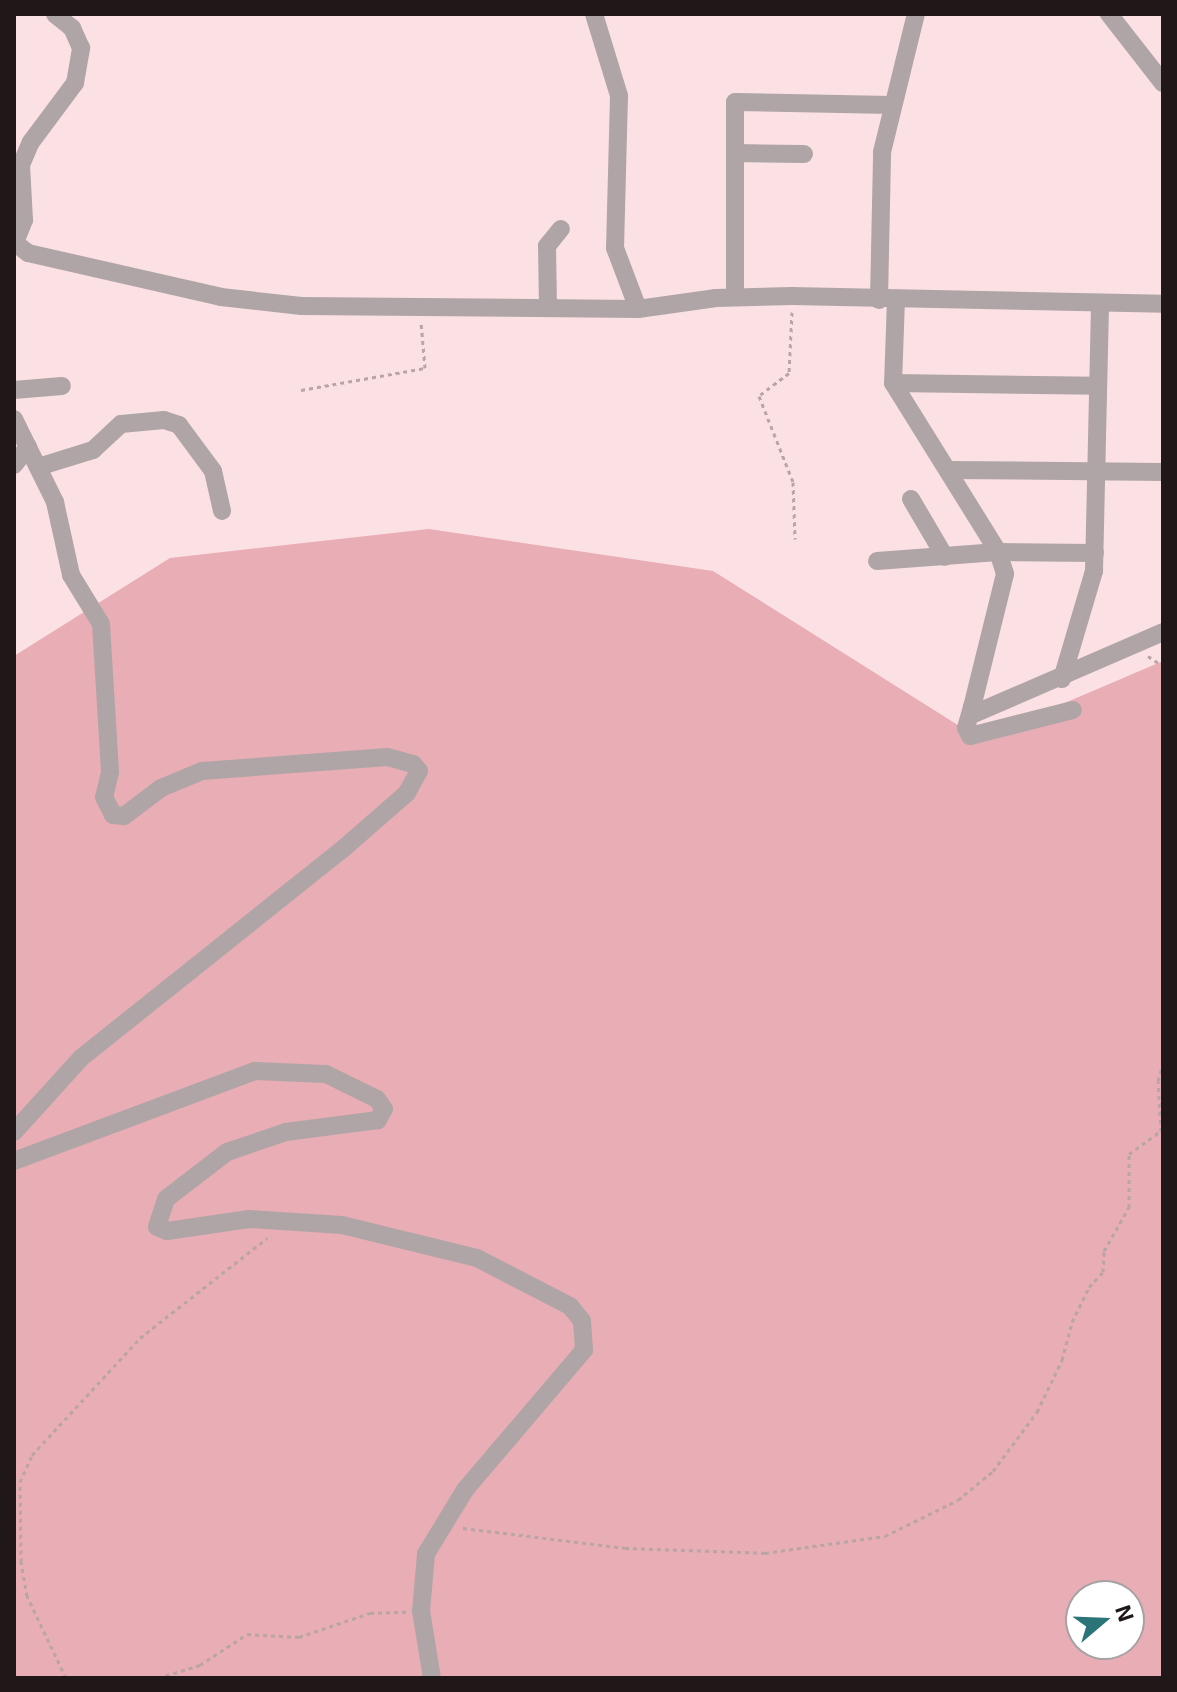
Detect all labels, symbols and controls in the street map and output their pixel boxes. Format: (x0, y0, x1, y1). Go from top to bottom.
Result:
north arrow (1065, 1580, 1145, 1660)
text: N (1111, 1601, 1141, 1625)

